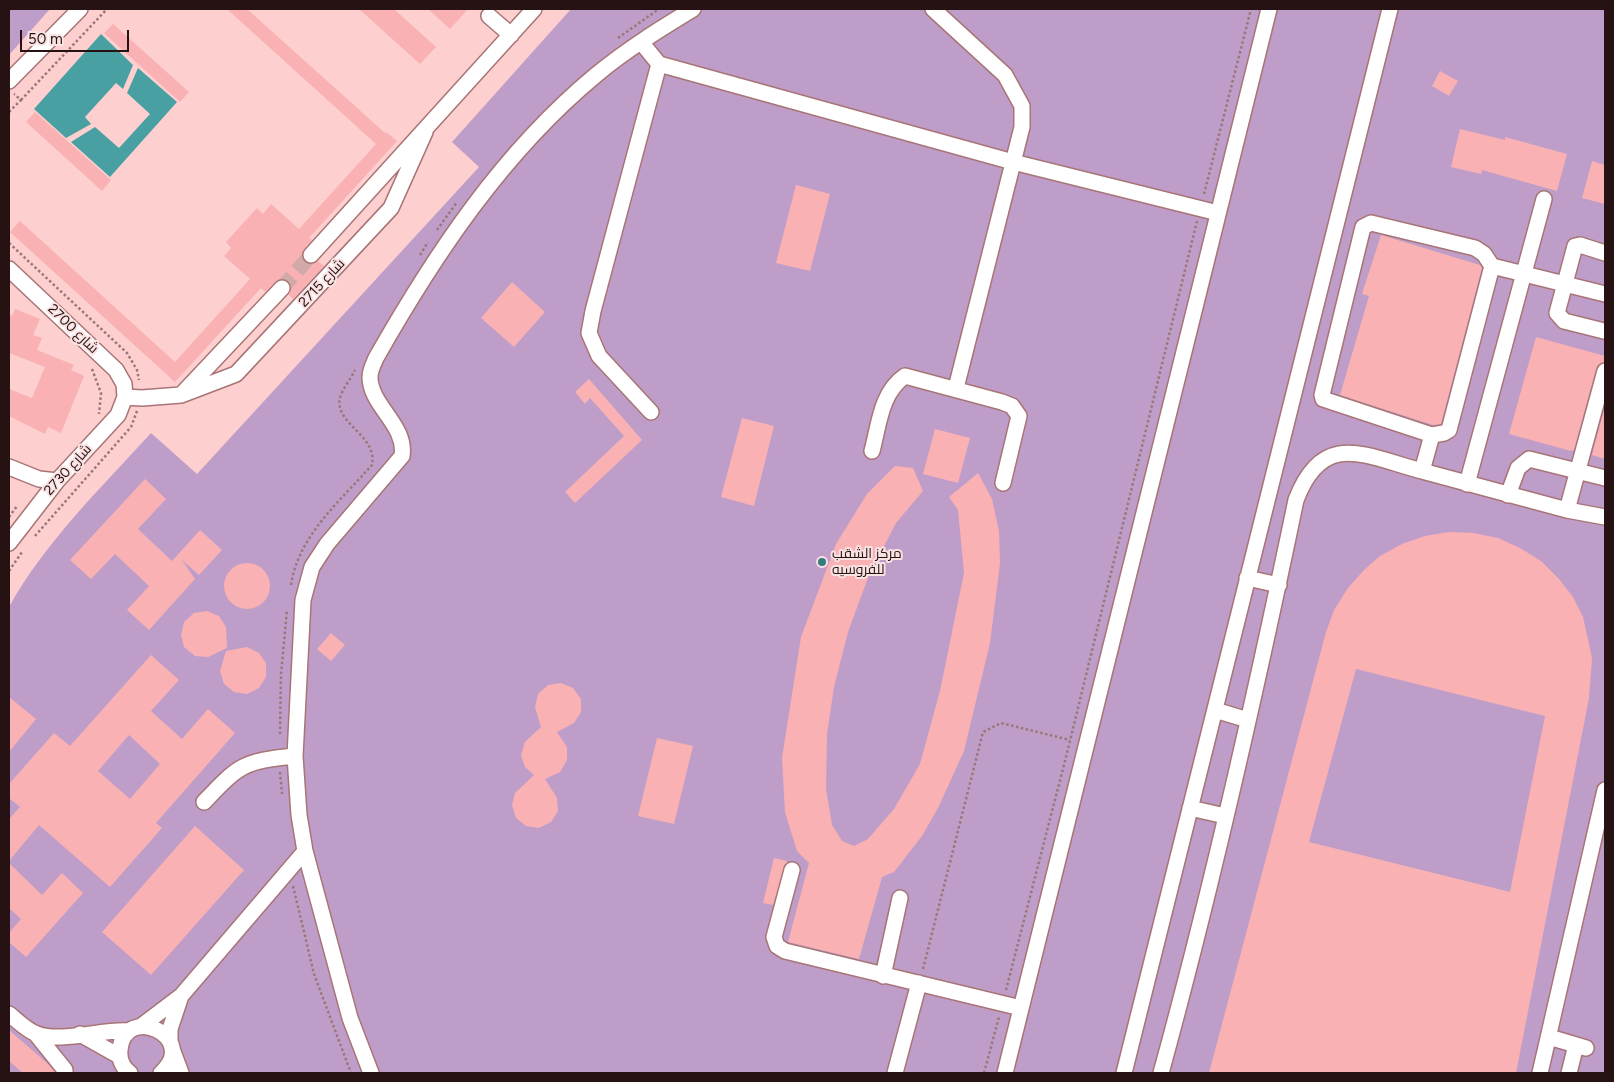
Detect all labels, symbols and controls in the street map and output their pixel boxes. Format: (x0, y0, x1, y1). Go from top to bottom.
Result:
scale bar (22, 20, 131, 52)
text: 50 m (28, 30, 63, 48)
street label: شارع 2715 (295, 255, 349, 311)
street label: شارع 2700 (44, 301, 102, 357)
street label: شارع 2730 (41, 441, 95, 499)
place label: مركز الشقب للفروسيه (832, 546, 902, 578)
marker: مركز الشقب للفروسيه (816, 556, 828, 568)

